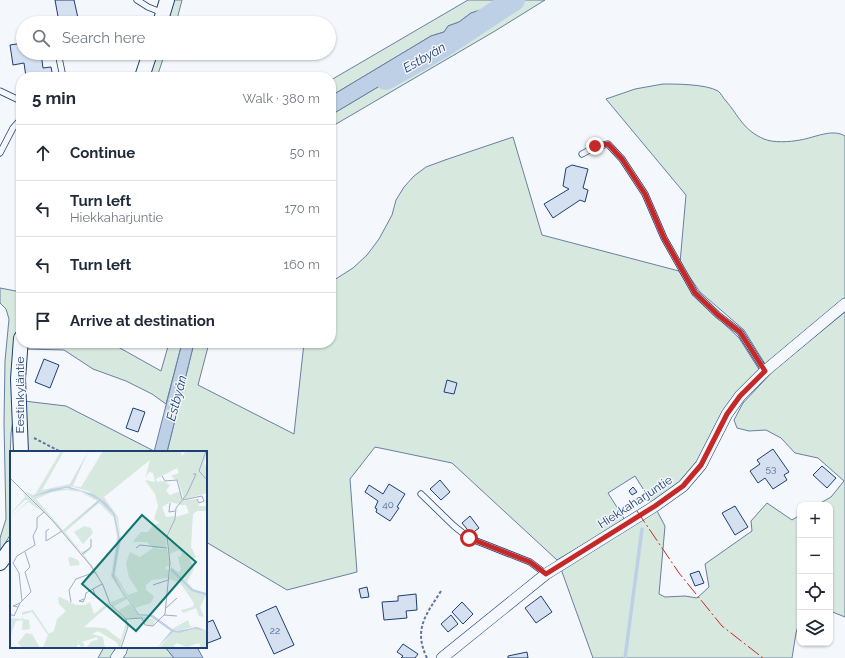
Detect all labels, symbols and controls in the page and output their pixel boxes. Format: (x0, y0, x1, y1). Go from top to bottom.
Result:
search box (16, 16, 336, 60)
icon: search (30, 27, 52, 49)
text: Search here (62, 29, 145, 47)
water label: Estbyån (400, 39, 448, 76)
text: 5 min (32, 88, 76, 108)
text: Walk · 380 m (243, 91, 320, 106)
route end (586, 137, 604, 155)
icon: ahead (32, 142, 54, 164)
text: Continue (70, 144, 135, 162)
text: 50 m (290, 145, 320, 160)
text: Turn left (70, 192, 131, 210)
icon: left (32, 198, 54, 220)
text: 170 m (284, 201, 320, 216)
text: Hiekkaharjuntie (70, 210, 163, 225)
icon: left (32, 254, 54, 276)
text: Turn left (70, 256, 131, 274)
text: 160 m (283, 257, 320, 272)
icon: arrive (32, 310, 54, 332)
text: Arrive at destination (70, 312, 215, 330)
street label: Eestinkyläntie (13, 357, 27, 433)
water label: Estbyån (163, 374, 190, 423)
inset map (10, 451, 207, 648)
house number: 53 (766, 463, 776, 474)
street label: Hiekkaharjuntie (595, 473, 675, 531)
house number: 40 (382, 499, 394, 510)
map controls (797, 502, 833, 646)
button: + (797, 502, 833, 538)
route start (460, 529, 478, 547)
button: − (797, 538, 833, 574)
button: locate (797, 574, 833, 610)
button: layers (797, 610, 833, 646)
house number: 22 (270, 625, 280, 636)

